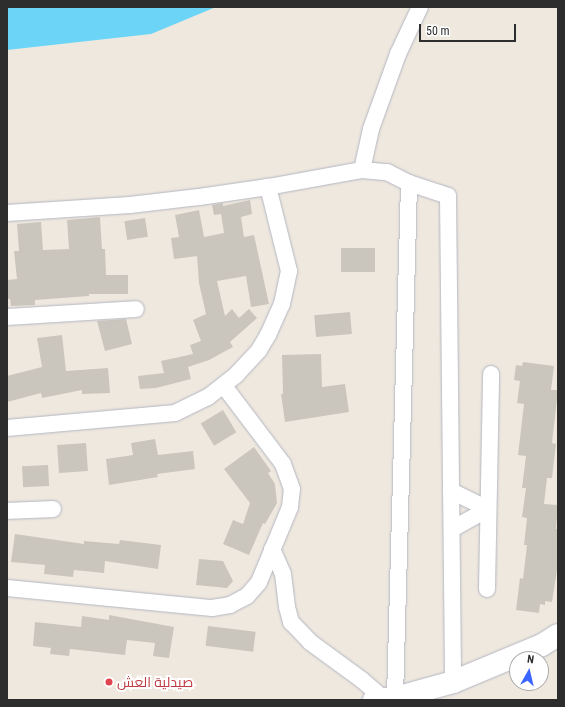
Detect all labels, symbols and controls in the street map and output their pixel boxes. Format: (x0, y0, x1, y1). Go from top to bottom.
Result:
scale bar (421, 16, 518, 42)
text: 50 m (426, 24, 450, 38)
north arrow (509, 651, 549, 691)
text: N (526, 653, 535, 667)
place label: صيدلية العش (117, 674, 193, 690)
marker: صيدلية العش (104, 677, 114, 687)

